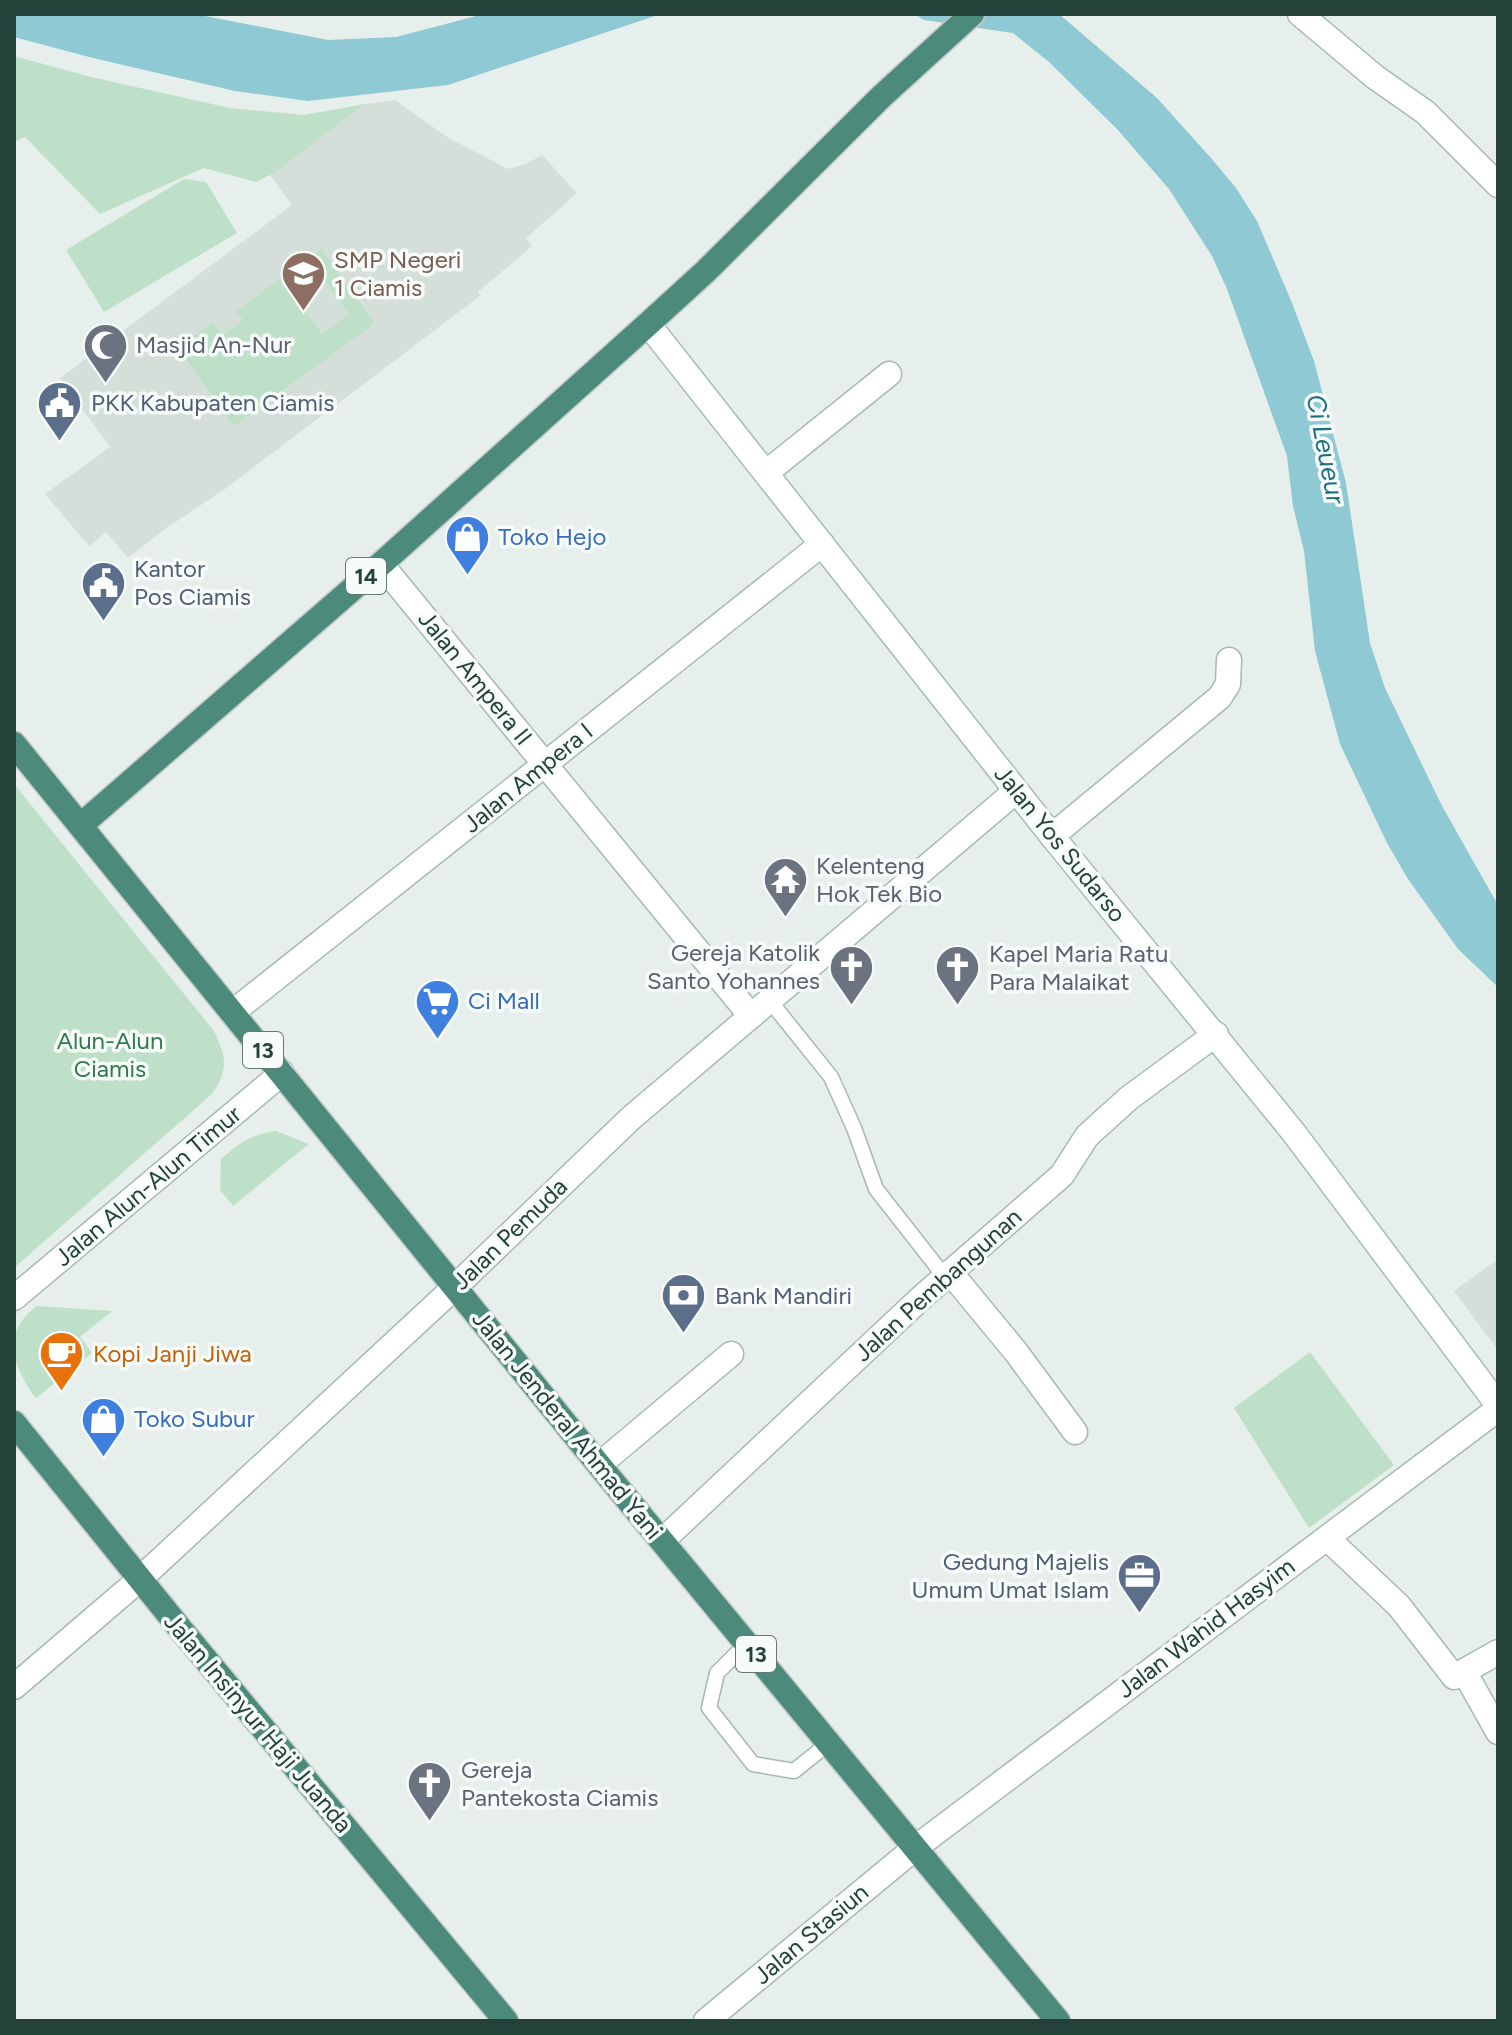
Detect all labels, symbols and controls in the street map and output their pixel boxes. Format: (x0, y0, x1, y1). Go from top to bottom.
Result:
place label: SMP Negeri 1 Ciamis (334, 245, 461, 302)
school or university icon: SMP Negeri 1 Ciamis (279, 250, 327, 313)
mosque icon: Masjid An-Nur (81, 321, 129, 384)
place label: Masjid An-Nur (136, 330, 291, 359)
public building icon: PKK Kabupaten Ciamis (36, 379, 84, 442)
place label: PKK Kabupaten Ciamis (91, 388, 334, 417)
water label: Ci Leueur (1300, 391, 1353, 508)
shop icon: Toko Hejo (443, 513, 491, 576)
place label: Toko Hejo (498, 522, 606, 551)
place label: Kantor Pos Ciamis (134, 554, 251, 611)
road number: 14 (346, 558, 386, 594)
public building icon: Kantor Pos Ciamis (79, 559, 127, 622)
street label: Jalan Ampera II (412, 605, 538, 751)
street label: Jalan Ampera I (457, 717, 598, 839)
street label: Jalan Yos Sudarso (988, 759, 1132, 928)
place label: Kelenteng Hok Tek Bio (816, 851, 942, 908)
temple icon: Kelenteng Hok Tek Bio (761, 856, 809, 919)
place label: Gereja Katolik Santo Yohannes (647, 938, 820, 995)
place label: Kapel Maria Ratu Para Malaikat (989, 939, 1168, 996)
church icon: Gereja Katolik Santo Yohannes (827, 943, 875, 1006)
church icon: Kapel Maria Ratu Para Malaikat (934, 944, 982, 1007)
supermarket icon: Ci Mall (413, 977, 461, 1040)
place label: Ci Mall (468, 986, 540, 1015)
park label: Alun-Alun Ciamis (57, 1026, 163, 1083)
road number: 13 (243, 1032, 283, 1068)
street label: Jalan Alun-Alun Timur (48, 1099, 247, 1272)
street label: Jalan Pemuda (446, 1172, 573, 1296)
street label: Jalan Pembangunan (848, 1202, 1027, 1367)
bank icon: Bank Mandiri (660, 1272, 708, 1335)
place label: Bank Mandiri (715, 1281, 852, 1310)
street label: Jalan Jenderal Ahmad Yani (466, 1305, 669, 1545)
cafe icon: Kopi Janji Jiwa (38, 1330, 86, 1393)
place label: Kopi Janji Jiwa (93, 1339, 252, 1368)
shop icon: Toko Subur (79, 1395, 127, 1458)
place label: Toko Subur (134, 1404, 255, 1433)
place label: Gedung Majelis Umum Umat Islam (912, 1547, 1109, 1604)
street label: Jalan Wahid Hasyim (1111, 1551, 1300, 1704)
office icon: Gedung Majelis Umum Umat Islam (1116, 1552, 1164, 1615)
street label: Jalan Insinyur Haji Juanda (158, 1607, 359, 1838)
road number: 13 (736, 1636, 776, 1672)
place label: Gereja Pantekosta Ciamis (461, 1755, 658, 1812)
church icon: Gereja Pantekosta Ciamis (406, 1760, 454, 1823)
street label: Jalan Stasiun (747, 1877, 874, 1990)

